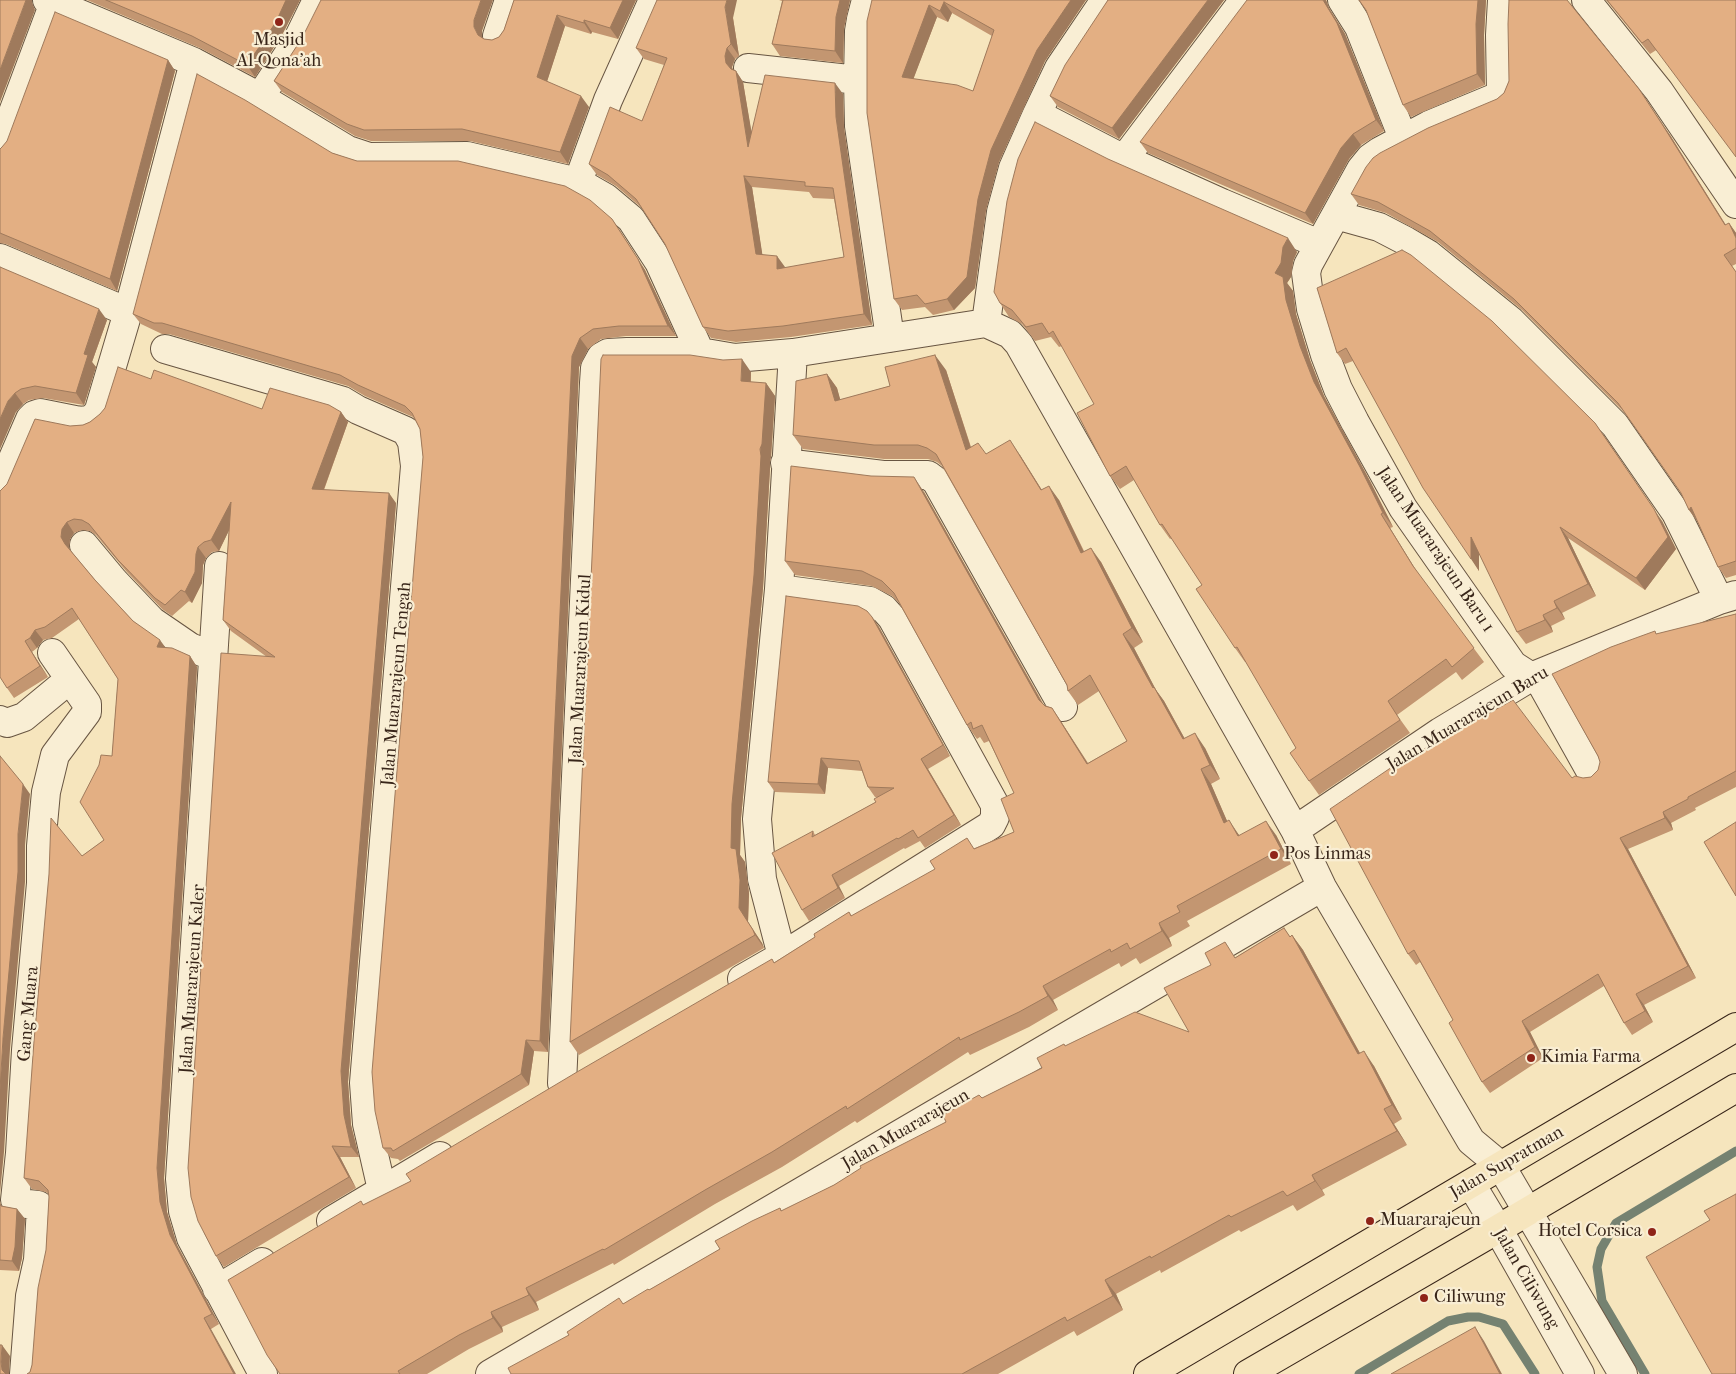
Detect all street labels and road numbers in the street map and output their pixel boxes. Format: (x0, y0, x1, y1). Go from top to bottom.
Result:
street label: Jalan Muararajeun Baru 1 (1371, 463, 1499, 637)
street label: Jalan Muararajeun Kidul (565, 573, 597, 765)
street label: Jalan Muararajeun Tengah (377, 581, 417, 787)
street label: Jalan Muararajeun Baru (1383, 662, 1553, 776)
street label: Jalan Muararajeun Kaler (176, 883, 210, 1075)
street label: Gang Muara (14, 965, 44, 1063)
street label: Jalan Muararajeun (839, 1085, 973, 1175)
street label: Jalan Supratman (1446, 1122, 1568, 1204)
street label: Jalan Ciliwung (1488, 1225, 1564, 1333)

